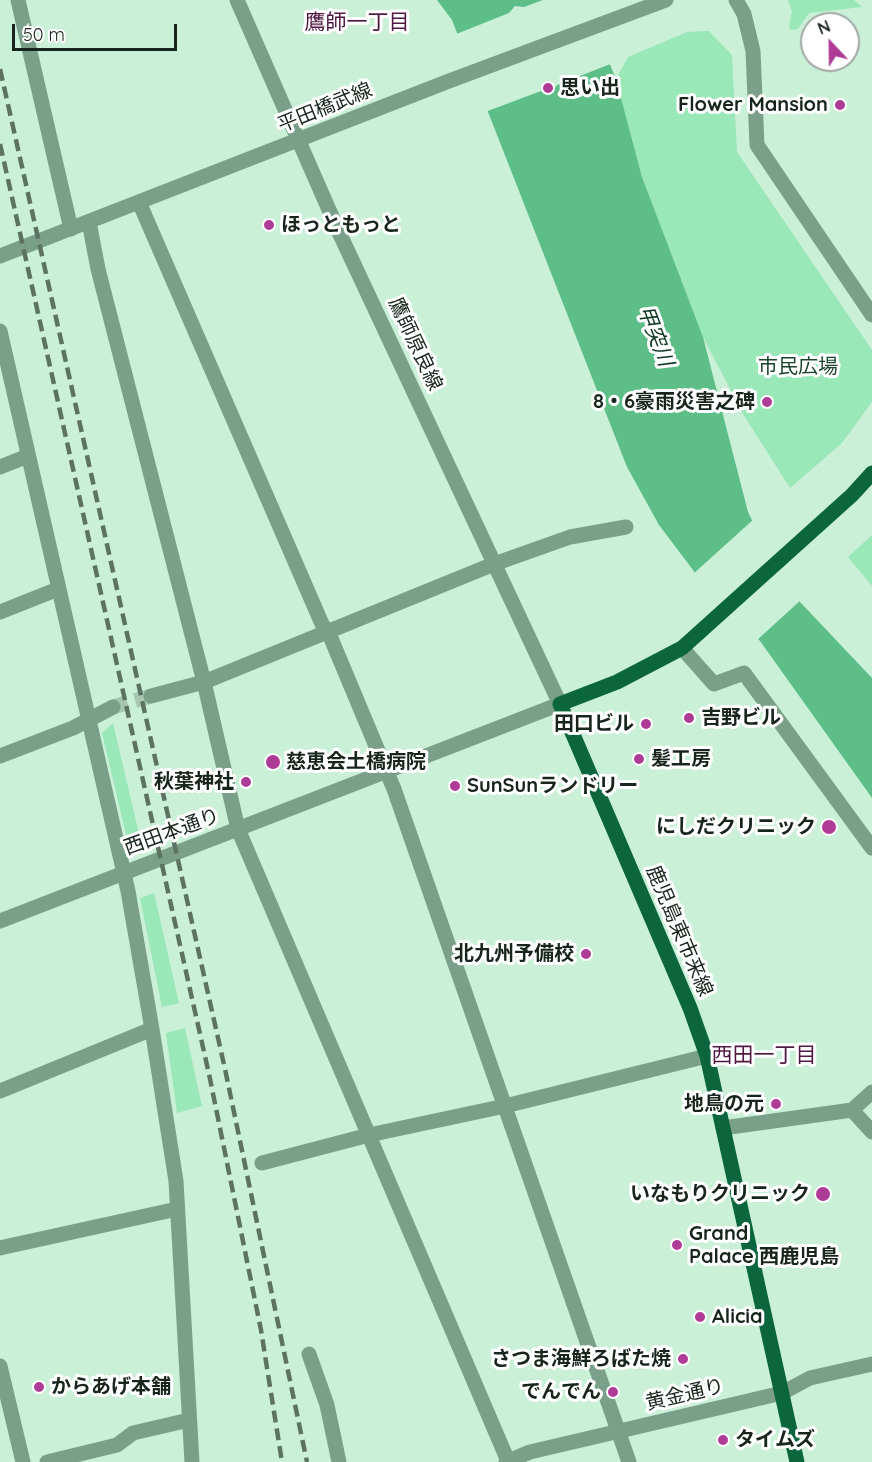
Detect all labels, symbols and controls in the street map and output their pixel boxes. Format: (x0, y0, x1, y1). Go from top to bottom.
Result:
district label: 鷹師一丁目 (305, 10, 409, 36)
scale bar (15, 12, 180, 50)
north arrow (800, 12, 860, 72)
text: N (815, 16, 833, 39)
text: 50 m (23, 23, 65, 46)
place label: 思い出 (560, 76, 620, 100)
street label: 平田橋武線 (274, 78, 376, 138)
marker: 思い出 (541, 81, 555, 95)
place label: Flower Mansion (678, 93, 828, 117)
marker: Flower Mansion (833, 98, 847, 112)
place label: ほっともっと (281, 213, 401, 237)
marker: ほっともっと (262, 218, 276, 232)
street label: 鷹師原良線 (383, 294, 447, 394)
water label: 甲突川 (632, 302, 678, 370)
park label: 市民広場 (758, 355, 838, 379)
place label: 8・6豪雨災害之碑 (593, 390, 755, 414)
marker: 8・6豪雨災害之碑 (760, 395, 774, 409)
place label: 吉野ビル (701, 706, 781, 730)
marker: 吉野ビル (682, 711, 696, 725)
place label: 田口ビル (554, 712, 634, 736)
marker: 田口ビル (639, 717, 653, 731)
place label: 髪工房 (651, 747, 711, 771)
place label: 慈恵会土橋病院 (286, 750, 426, 774)
marker: 髪工房 (632, 752, 646, 766)
marker: 慈恵会土橋病院 (264, 753, 282, 771)
place label: 秋葉神社 (154, 770, 234, 794)
place label: SunSunランドリー (467, 774, 638, 798)
marker: 秋葉神社 (239, 775, 253, 789)
marker: SunSunランドリー (448, 779, 462, 793)
street label: 西田本通り (121, 804, 223, 860)
place label: にしだクリニック (656, 815, 816, 839)
marker: にしだクリニック (820, 818, 838, 836)
street label: 鹿児島東市来線 (641, 862, 717, 1000)
place label: 北九州予備校 (454, 942, 574, 966)
marker: 北九州予備校 (579, 947, 593, 961)
district label: 西田一丁目 (712, 1043, 816, 1069)
place label: 地鳥の元 (684, 1092, 764, 1116)
marker: 地鳥の元 (769, 1097, 783, 1111)
place label: いなもりクリニック (630, 1182, 810, 1206)
marker: いなもりクリニック (814, 1185, 832, 1203)
place label: Grand Palace 西鹿児島 (689, 1222, 839, 1269)
marker: Grand Palace 西鹿児島 (670, 1238, 684, 1252)
place label: Alicia (712, 1305, 763, 1329)
marker: Alicia (693, 1310, 707, 1324)
place label: さつま海鮮ろばた焼 (491, 1347, 671, 1371)
marker: さつま海鮮ろばた焼 (676, 1352, 690, 1366)
street label: 黄金通り (643, 1374, 727, 1416)
place label: からあげ本舗 (51, 1375, 171, 1399)
marker: からあげ本舗 (32, 1380, 46, 1394)
place label: でんでん (521, 1380, 601, 1404)
marker: でんでん (606, 1385, 620, 1399)
place label: タイムズ (735, 1428, 815, 1452)
marker: タイムズ (716, 1433, 730, 1447)

